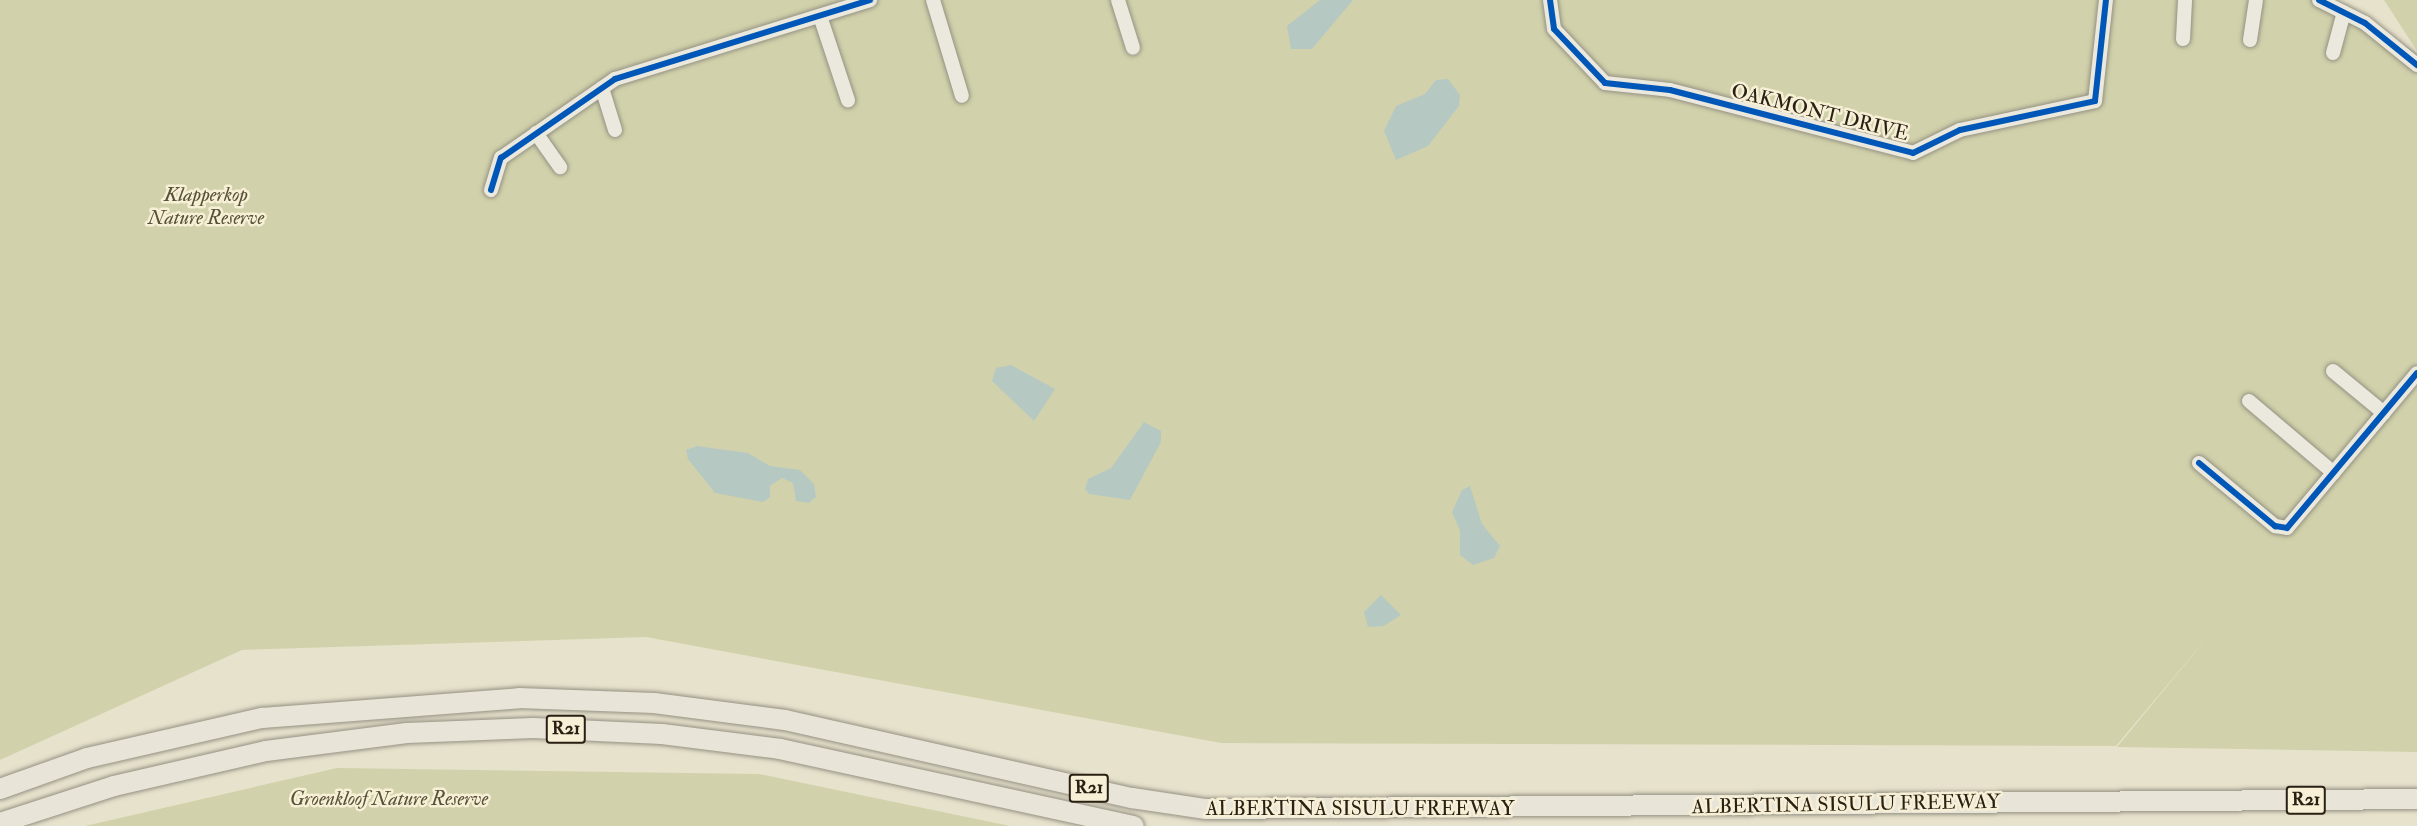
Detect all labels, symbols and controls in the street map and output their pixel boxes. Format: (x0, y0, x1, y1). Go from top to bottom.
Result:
street label: OAKMONT DRIVE (1729, 78, 1911, 146)
park label: Klapperkop Nature Reserve (148, 183, 264, 230)
road number: R21 (545, 714, 587, 744)
road number: R21 (1068, 773, 1110, 803)
road number: R21 (2285, 785, 2327, 815)
park label: Groenkloof Nature Reserve (290, 786, 488, 810)
street label: ALBERTINA SISULU FREEWAY (1691, 789, 2001, 819)
street label: ALBERTINA SISULU FREEWAY (1206, 796, 1514, 820)

